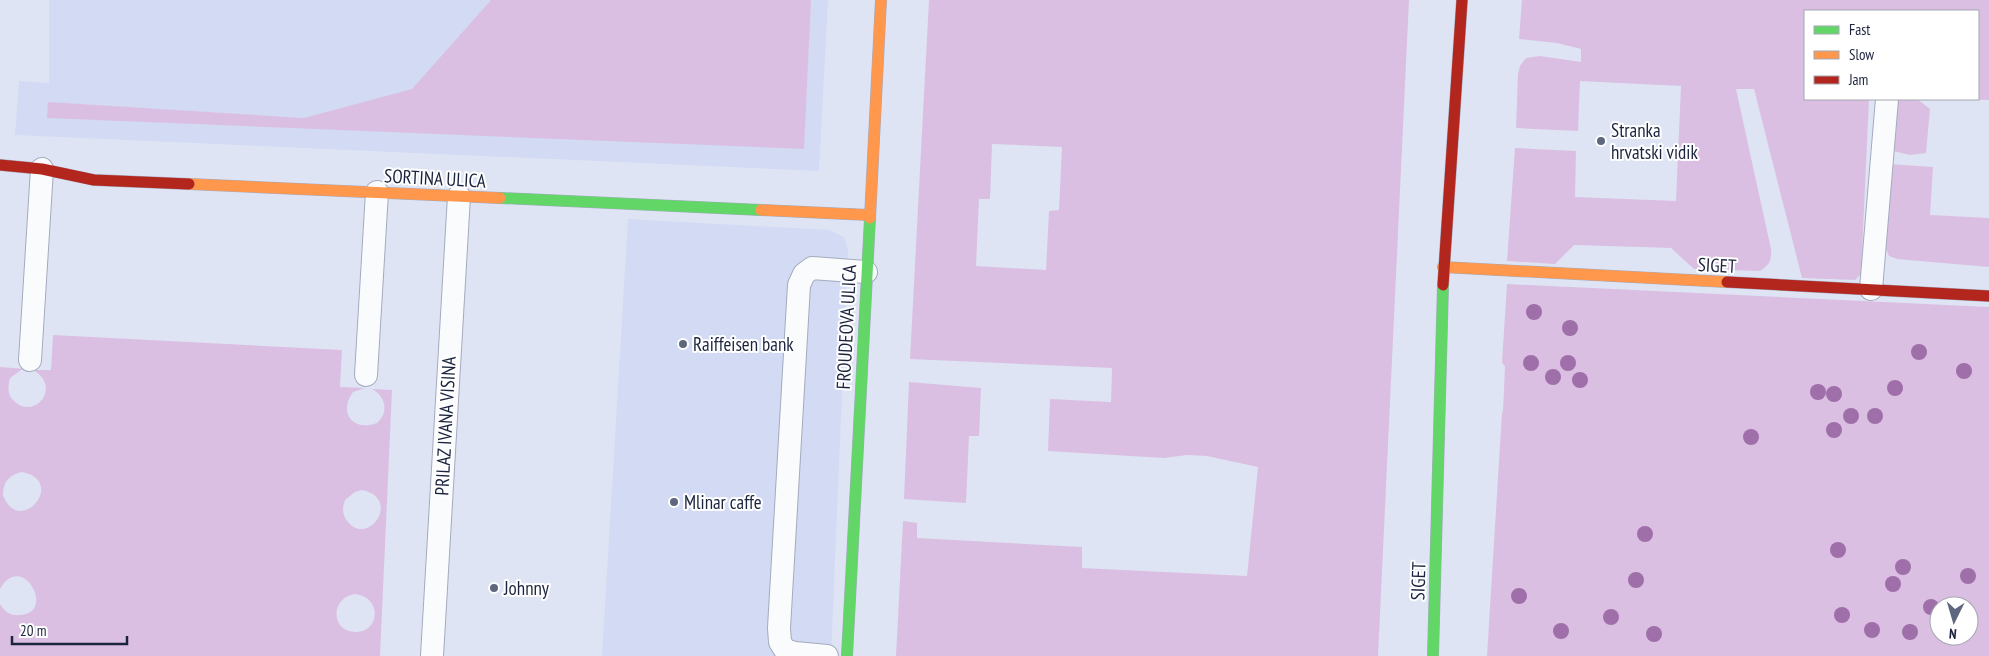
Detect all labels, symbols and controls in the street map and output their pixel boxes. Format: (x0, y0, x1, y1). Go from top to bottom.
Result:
legend (1804, 10, 1979, 100)
text: Fast (1849, 20, 1870, 39)
text: Slow (1849, 45, 1874, 64)
text: Jam (1848, 70, 1868, 89)
place label: Stranka hrvatski vidik (1611, 118, 1698, 164)
marker: Stranka hrvatski vidik (1595, 135, 1607, 147)
street label: SORTINA ULICA (384, 163, 486, 193)
street label: SIGET (1697, 252, 1737, 278)
street label: FROUDEOVA ULICA (831, 264, 861, 390)
place label: Raiffeisen bank (693, 332, 794, 356)
marker: Raiffeisen bank (677, 338, 689, 350)
street label: PRILAZ IVANA VISINA (429, 356, 461, 496)
place label: Mlinar caffe (684, 490, 762, 514)
marker: Mlinar caffe (668, 496, 680, 508)
street label: SIGET (1405, 561, 1431, 601)
place label: Johnny (503, 576, 550, 600)
marker: Johnny (488, 582, 500, 594)
north arrow (1929, 596, 1979, 646)
scale bar (12, 614, 128, 646)
text: 20 m (20, 621, 46, 640)
text: N (1948, 625, 1957, 643)

